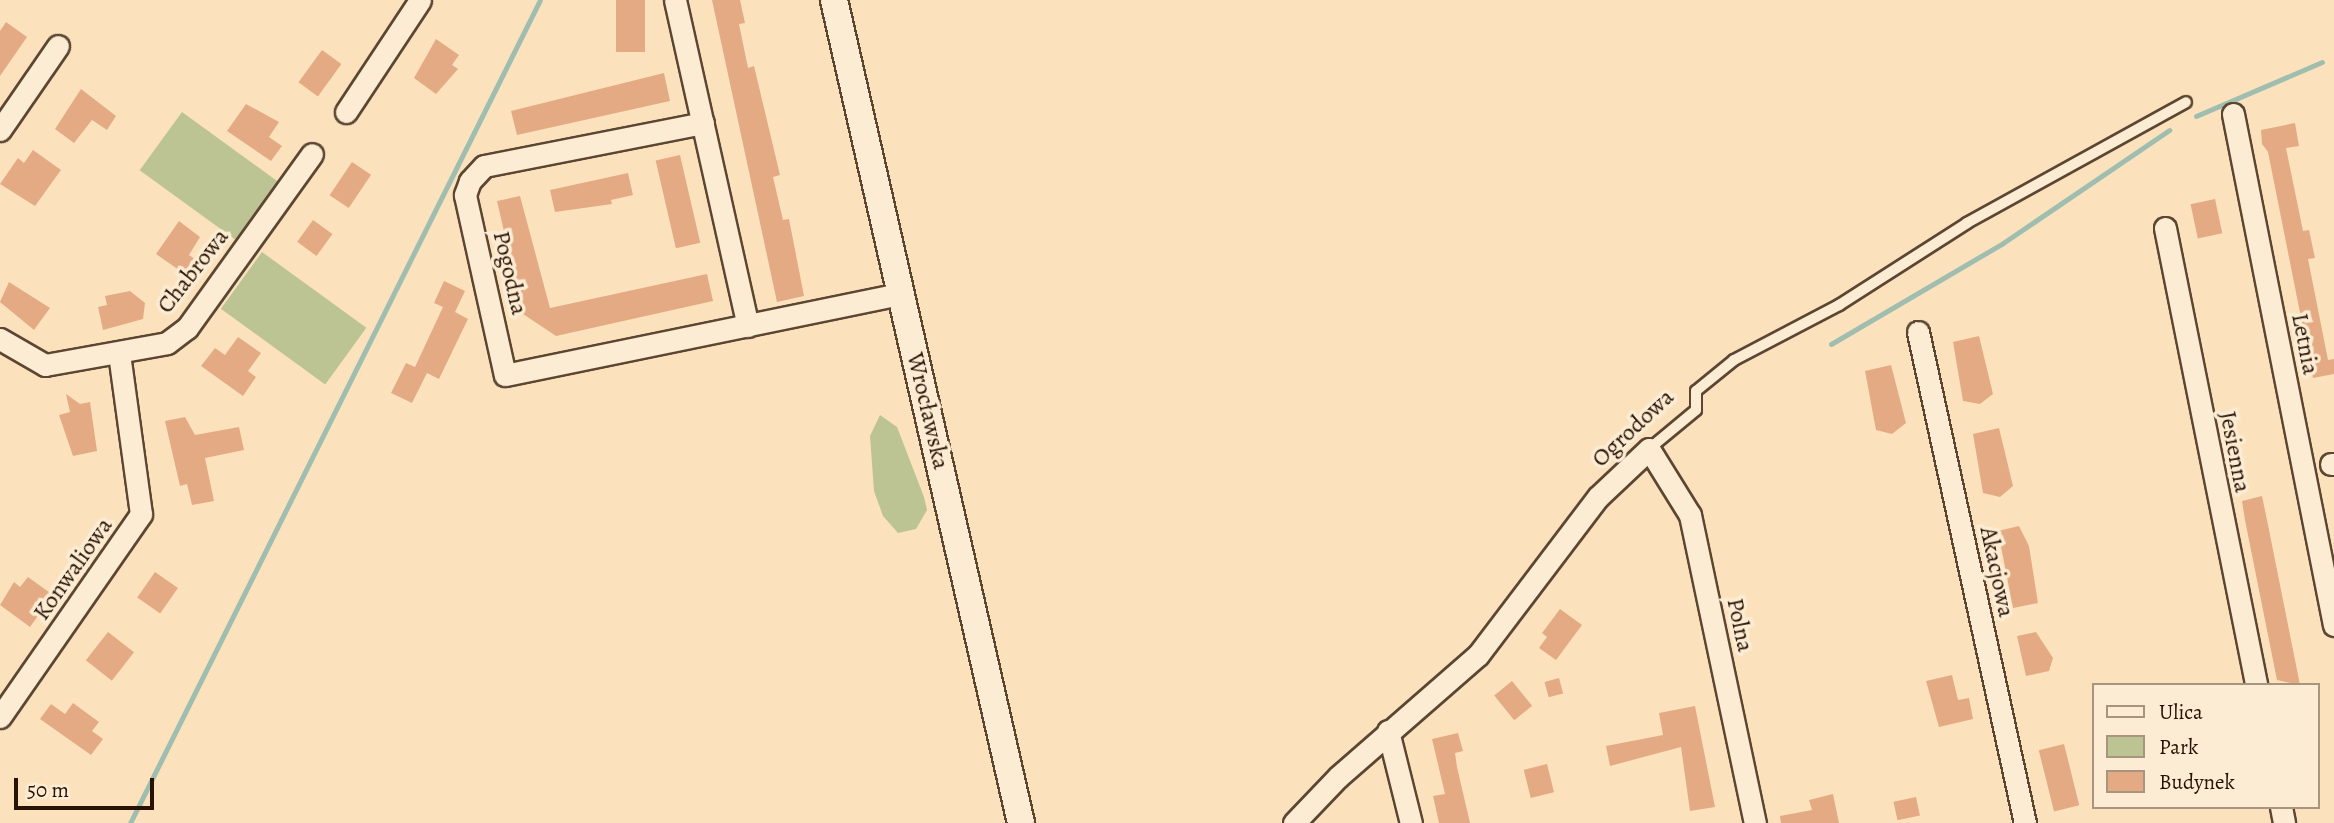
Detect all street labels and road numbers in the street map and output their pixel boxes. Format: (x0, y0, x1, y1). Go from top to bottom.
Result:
street label: Chabrowa (151, 223, 235, 319)
street label: Pogodna (486, 228, 534, 318)
street label: Letnia (2285, 311, 2325, 377)
street label: Wrocławska (901, 350, 955, 472)
street label: Ogrodowa (1586, 383, 1680, 473)
street label: Jesienna (2213, 409, 2257, 495)
street label: Konwaliowa (27, 512, 119, 626)
street label: Akacjowa (1973, 524, 2021, 620)
street label: Polna (1720, 595, 1760, 655)

